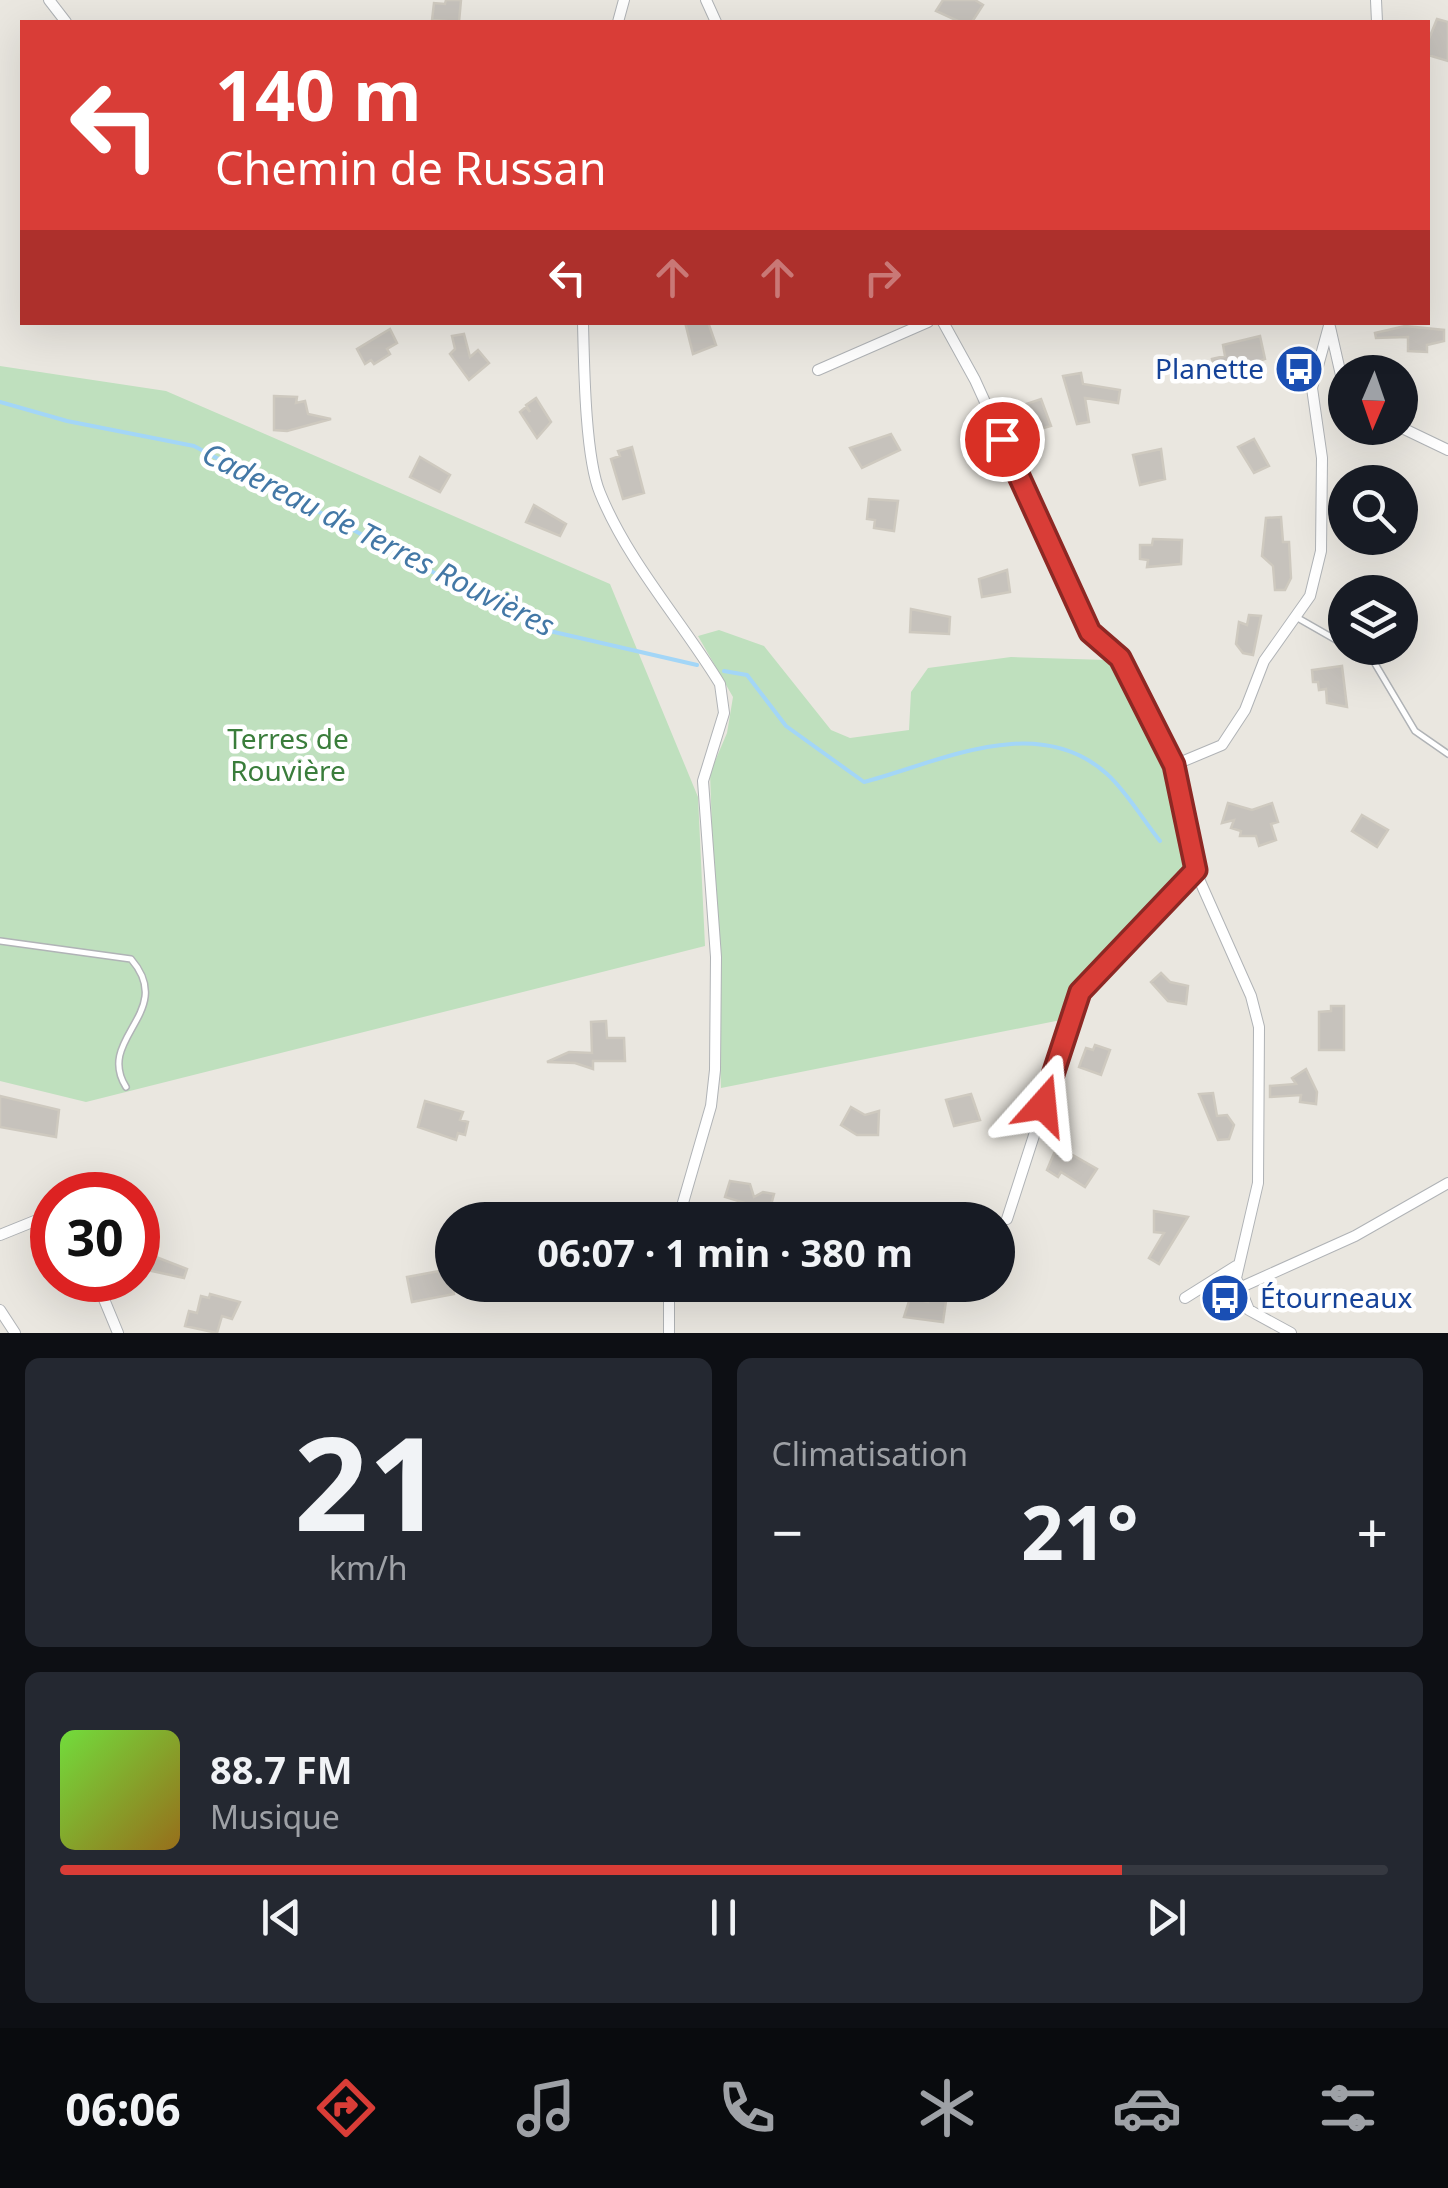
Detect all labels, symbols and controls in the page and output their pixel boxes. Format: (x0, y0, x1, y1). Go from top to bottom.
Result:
text: 140 m (215, 46, 422, 142)
icon: left (50, 60, 180, 190)
text: Chemin de Russan (215, 137, 607, 198)
icon: left (540, 250, 595, 305)
icon: ahead (645, 250, 700, 305)
icon: ahead (750, 250, 805, 305)
icon: right (855, 250, 910, 305)
bus stop icon: Planette (1273, 343, 1325, 395)
place label: Planette (1155, 349, 1264, 387)
north arrow (1328, 355, 1418, 445)
map controls (1328, 355, 1418, 665)
pin (960, 397, 1045, 482)
icon: arrive (975, 412, 1030, 467)
water label: Cadereau de Terres Rouvières (196, 432, 562, 645)
button: search (1328, 465, 1418, 555)
button: layers (1328, 575, 1418, 665)
park label: Terres de Rouvière (227, 719, 349, 789)
position arrow (991, 1053, 1095, 1157)
speed limit sign: 30 (30, 1172, 160, 1302)
text: 06:07 · 1 min · 380 m (537, 1226, 913, 1278)
bus stop icon: Étourneaux (1199, 1272, 1251, 1324)
place label: Étourneaux (1260, 1278, 1413, 1316)
text: 21 (294, 1392, 443, 1569)
text: Climatisation (772, 1432, 968, 1475)
text: 21° (1021, 1480, 1139, 1582)
text: − (772, 1494, 803, 1569)
text: + (1357, 1494, 1388, 1569)
text: km/h (329, 1546, 408, 1589)
text: 88.7 FM (210, 1743, 352, 1795)
text: Musique (210, 1795, 340, 1838)
icon: previous (254, 1890, 309, 1945)
icon: pause (696, 1890, 751, 1945)
icon: next (1139, 1890, 1194, 1945)
icon: directions (311, 2073, 381, 2143)
icon: music (511, 2073, 581, 2143)
icon: phone (712, 2073, 782, 2143)
icon: climate (912, 2073, 982, 2143)
icon: car (1112, 2073, 1182, 2143)
icon: filters (1313, 2073, 1383, 2143)
text: 06:06 (65, 2078, 181, 2139)

